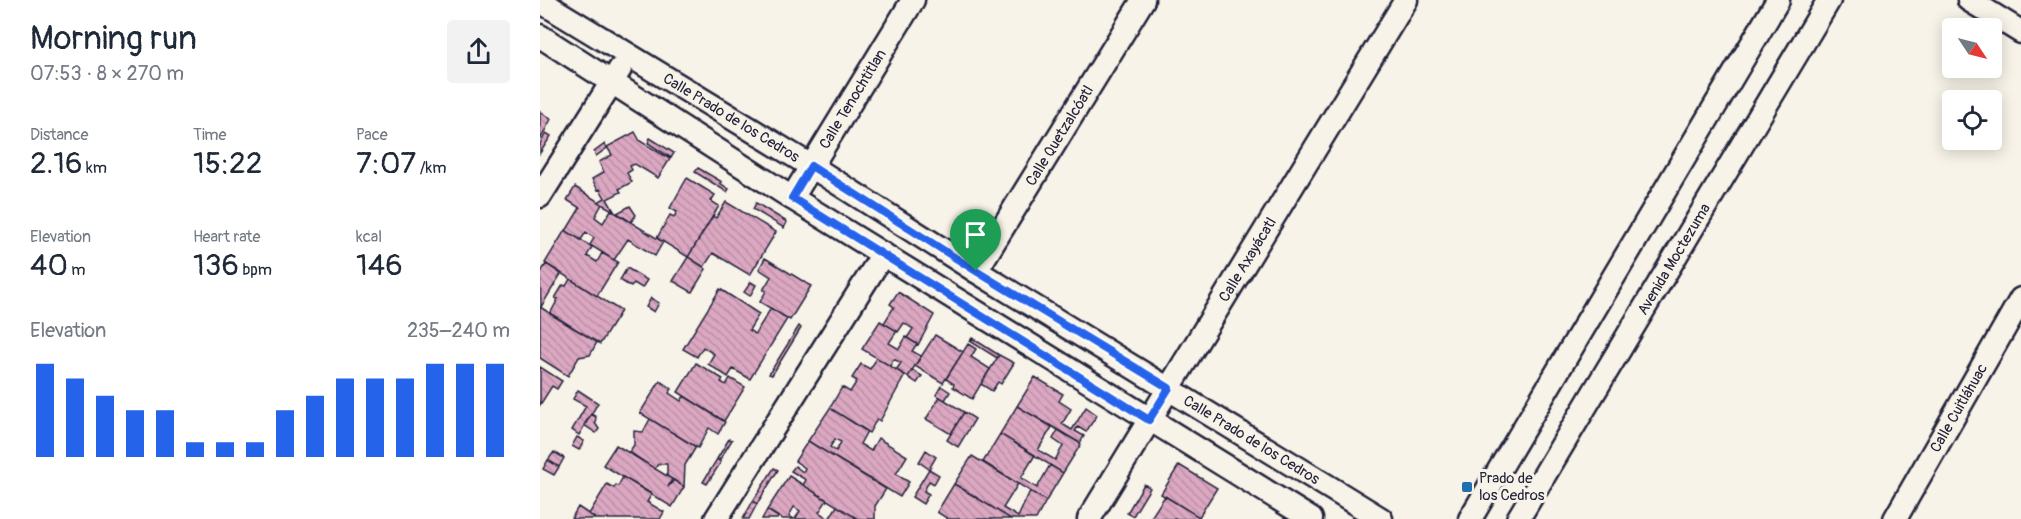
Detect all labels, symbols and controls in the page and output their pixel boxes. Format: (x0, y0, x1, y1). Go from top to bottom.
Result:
text: Morning run (30, 18, 197, 59)
north arrow (1942, 18, 2002, 78)
map controls (1942, 18, 2002, 150)
button: share (447, 20, 510, 83)
street label: Calle Tenochtitlan (815, 46, 891, 153)
text: 07:53 · 8 × 270 m (30, 61, 184, 86)
street label: Calle Prado de los Cedros (659, 69, 803, 167)
street label: Calle Quetzalcóatl (1022, 82, 1098, 190)
button: locate (1942, 90, 2002, 150)
text: Distance (30, 125, 89, 145)
text: Time (193, 125, 226, 145)
text: Pace (356, 125, 388, 145)
text: 2.16 (30, 145, 83, 182)
text: 15:22 (193, 145, 263, 182)
text: 7:07 (356, 145, 416, 182)
text: km (83, 158, 107, 178)
text: /km (416, 158, 446, 178)
street label: Avenida Moctezuma (1633, 200, 1715, 319)
pin (950, 209, 1001, 271)
street label: Calle Axayácatl (1215, 214, 1281, 306)
icon: arrive (959, 218, 992, 251)
text: Elevation (30, 227, 91, 247)
text: Heart rate (193, 227, 260, 247)
text: kcal (356, 227, 382, 247)
text: 40 (30, 247, 68, 284)
text: 136 (193, 247, 239, 284)
text: 146 (356, 247, 403, 284)
text: m (68, 260, 86, 280)
text: bpm (239, 260, 272, 280)
text: Elevation (30, 318, 106, 343)
text: 235–240 m (407, 318, 510, 343)
street label: Calle Cuitláhuac (1926, 360, 1992, 456)
street label: Calle Prado de los Cedros (1180, 391, 1323, 489)
place label: Prado de los Cedros (1479, 469, 1545, 505)
marker: Prado de los Cedros (1460, 480, 1474, 494)

